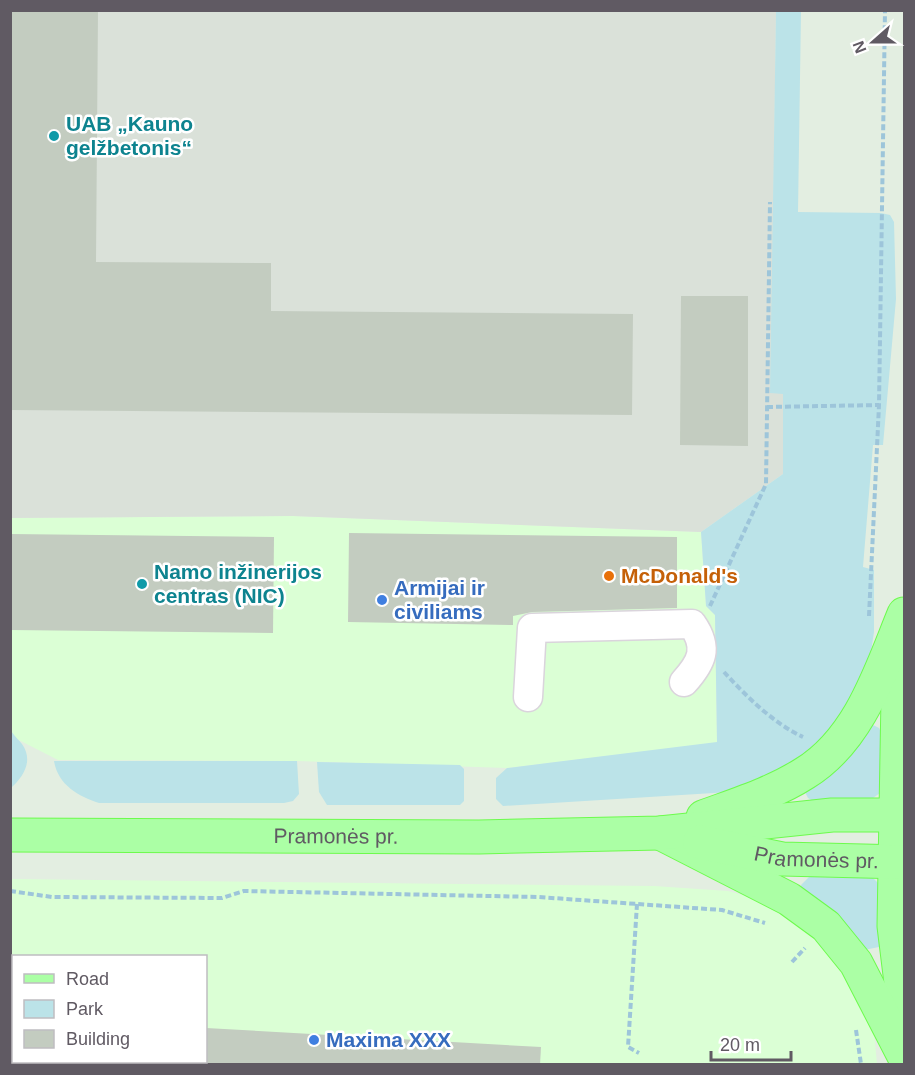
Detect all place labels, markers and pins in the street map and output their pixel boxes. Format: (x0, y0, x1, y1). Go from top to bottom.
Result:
place label: UAB „Kauno gelžbetonis“ (66, 112, 193, 159)
marker: UAB „Kauno gelžbetonis“ (47, 129, 61, 143)
place label: Namo inžinerijos centras (NIC) (154, 560, 322, 607)
place label: McDonald's (621, 564, 738, 587)
marker: McDonald's (602, 569, 616, 583)
place label: Armijai ir civiliams (394, 576, 485, 623)
marker: Namo inžinerijos centras (NIC) (135, 577, 149, 591)
marker: Armijai ir civiliams (375, 593, 389, 607)
place label: Maxima XXX (326, 1028, 451, 1051)
marker: Maxima XXX (307, 1033, 321, 1047)

